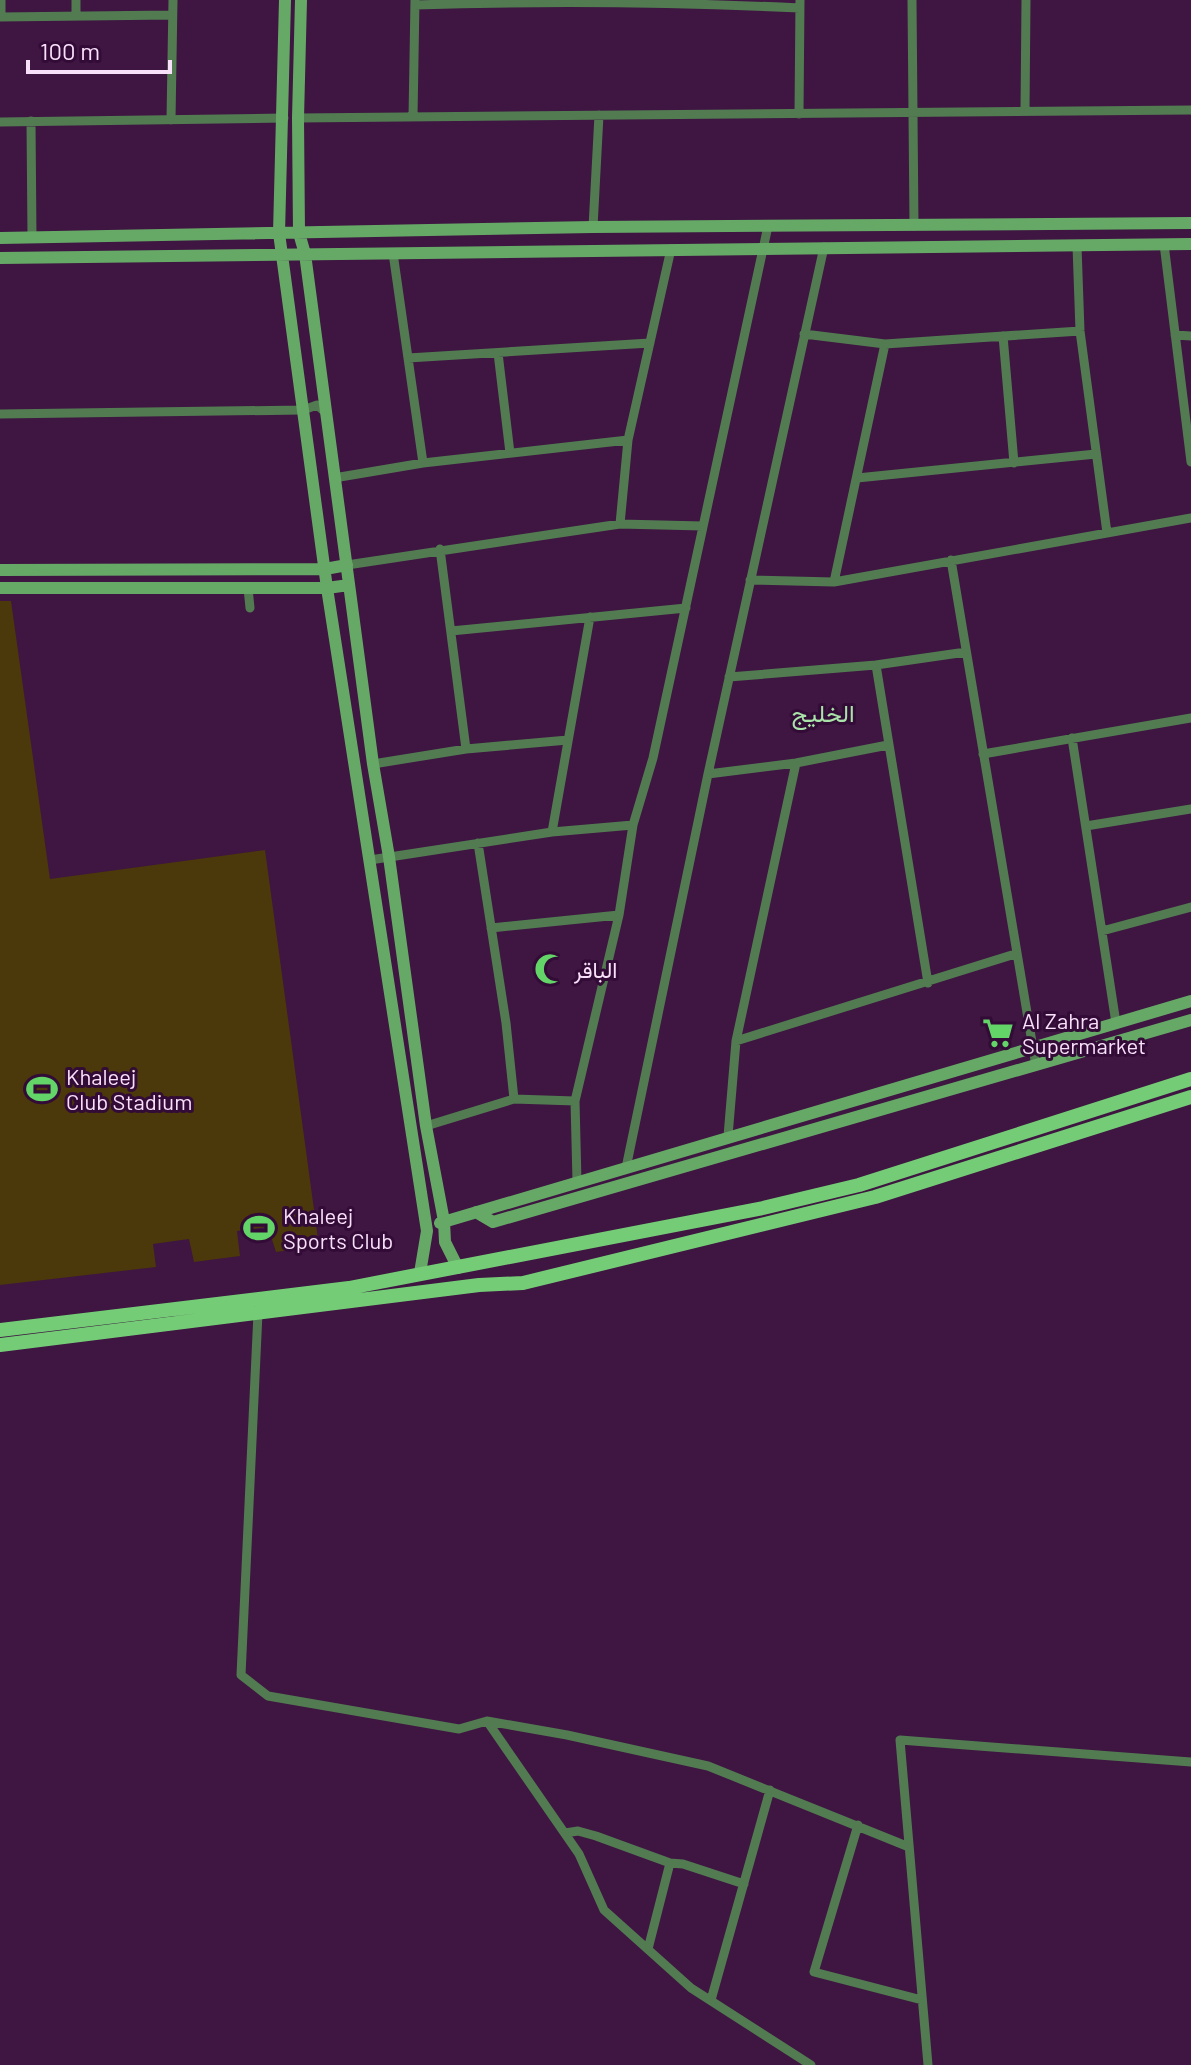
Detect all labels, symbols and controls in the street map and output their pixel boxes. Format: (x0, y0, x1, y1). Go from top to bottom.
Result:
scale bar (28, 24, 170, 74)
text: 100 m (40, 36, 100, 65)
district label: الخليج (792, 698, 855, 731)
mosque icon: الباقر (533, 952, 567, 986)
place label: الباقر (573, 956, 617, 984)
place label: Al Zahra Supermarket (1022, 1007, 1146, 1058)
supermarket icon: Al Zahra Supermarket (981, 1016, 1015, 1050)
place label: Khaleej Club Stadium (66, 1063, 192, 1114)
sports icon: Khaleej Club Stadium (25, 1072, 59, 1106)
place label: Khaleej Sports Club (283, 1202, 393, 1253)
sports icon: Khaleej Sports Club (242, 1211, 276, 1245)

